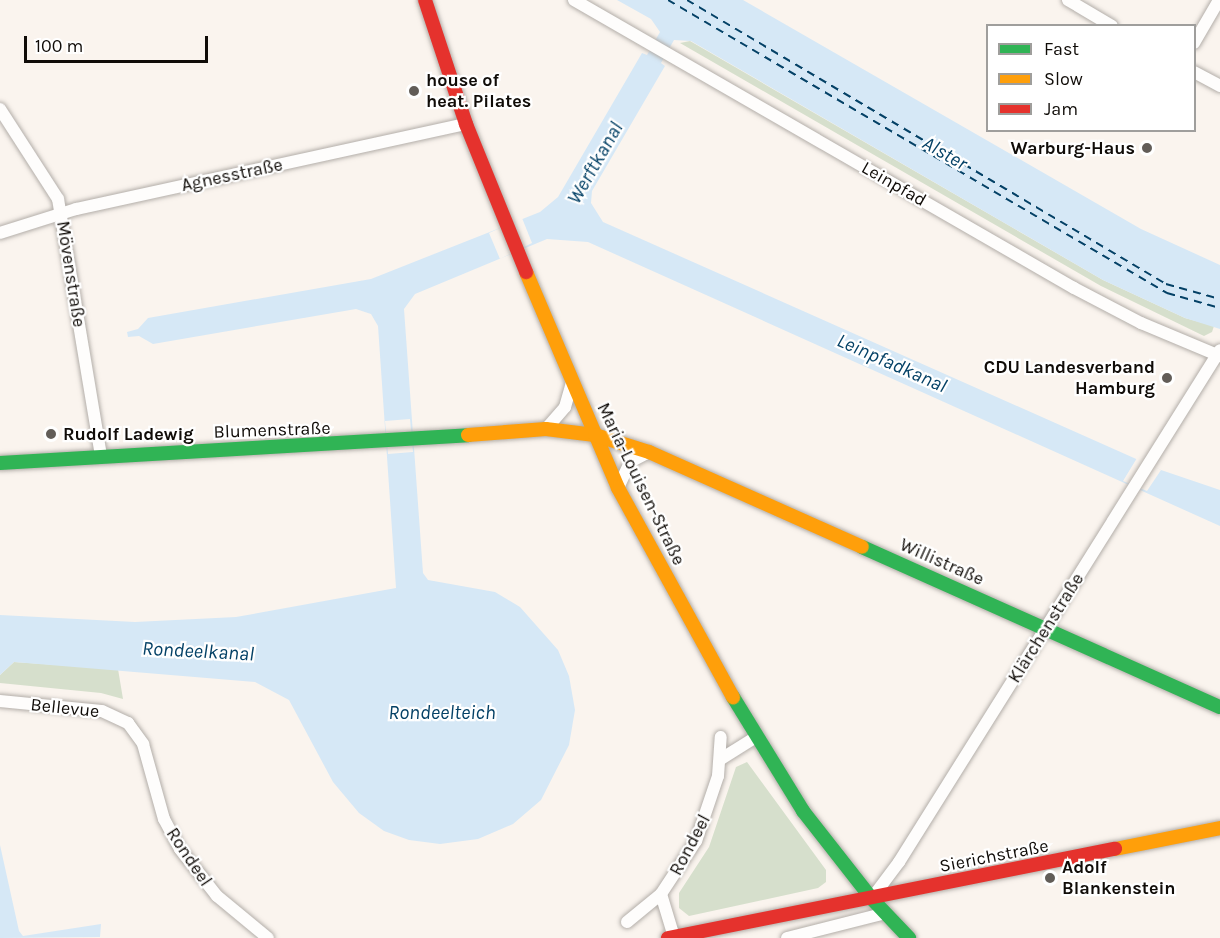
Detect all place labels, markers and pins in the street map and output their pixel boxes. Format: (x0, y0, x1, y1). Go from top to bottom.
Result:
place label: house of heat. Pilates (426, 70, 531, 112)
marker: house of heat. Pilates (407, 84, 421, 98)
place label: Warburg-Haus (1011, 137, 1135, 159)
marker: Warburg-Haus (1140, 141, 1154, 155)
place label: CDU Landesverband Hamburg (984, 357, 1155, 400)
marker: CDU Landesverband Hamburg (1160, 371, 1174, 385)
place label: Rudolf Ladewig (63, 423, 194, 445)
marker: Rudolf Ladewig (44, 427, 58, 441)
place label: Adolf Blankenstein (1062, 857, 1176, 900)
marker: Adolf Blankenstein (1043, 871, 1057, 885)

